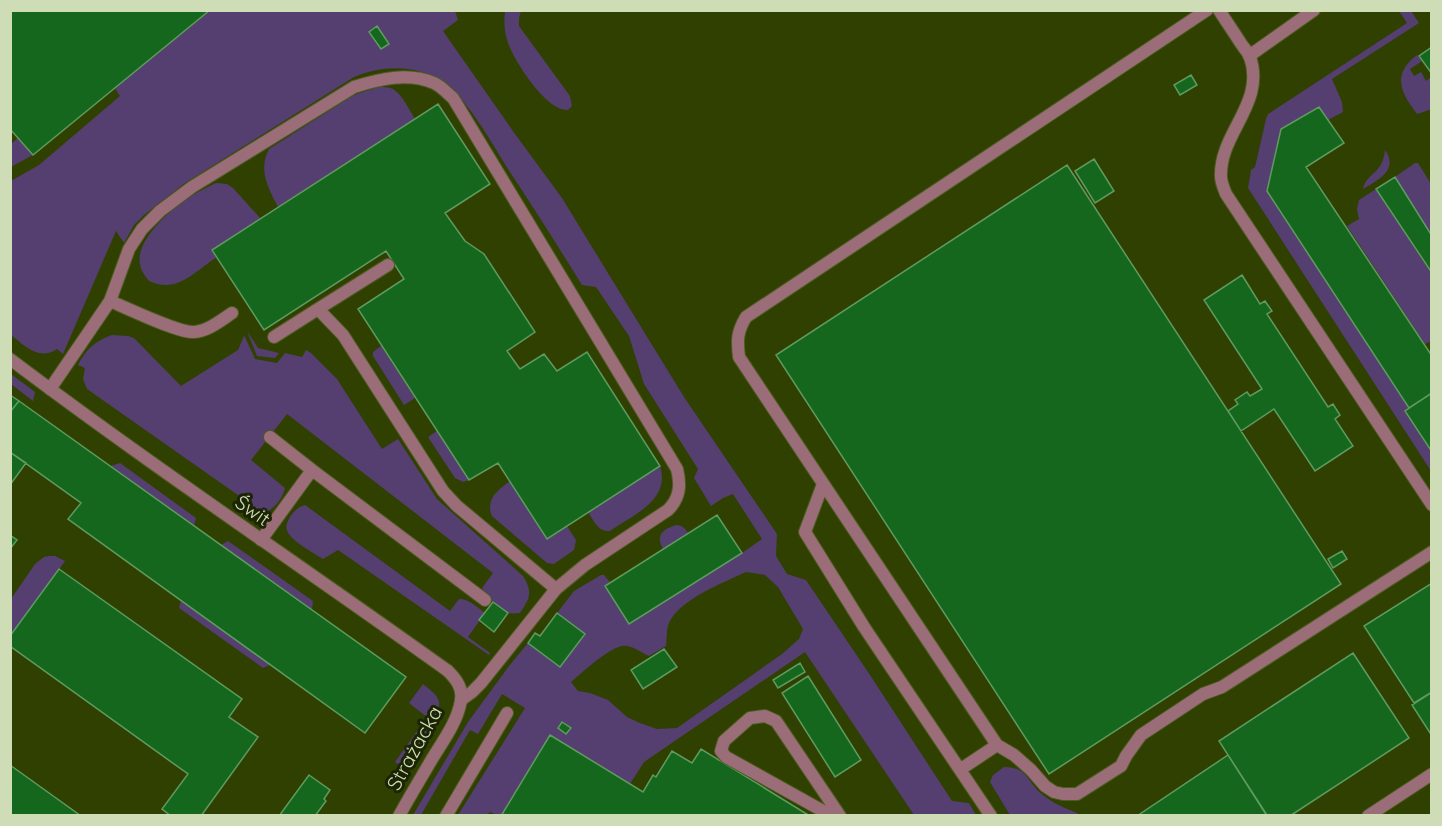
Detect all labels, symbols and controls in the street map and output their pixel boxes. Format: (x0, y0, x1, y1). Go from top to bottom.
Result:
street label: Świt (231, 489, 276, 531)
street label: Strażacka (381, 702, 447, 794)

